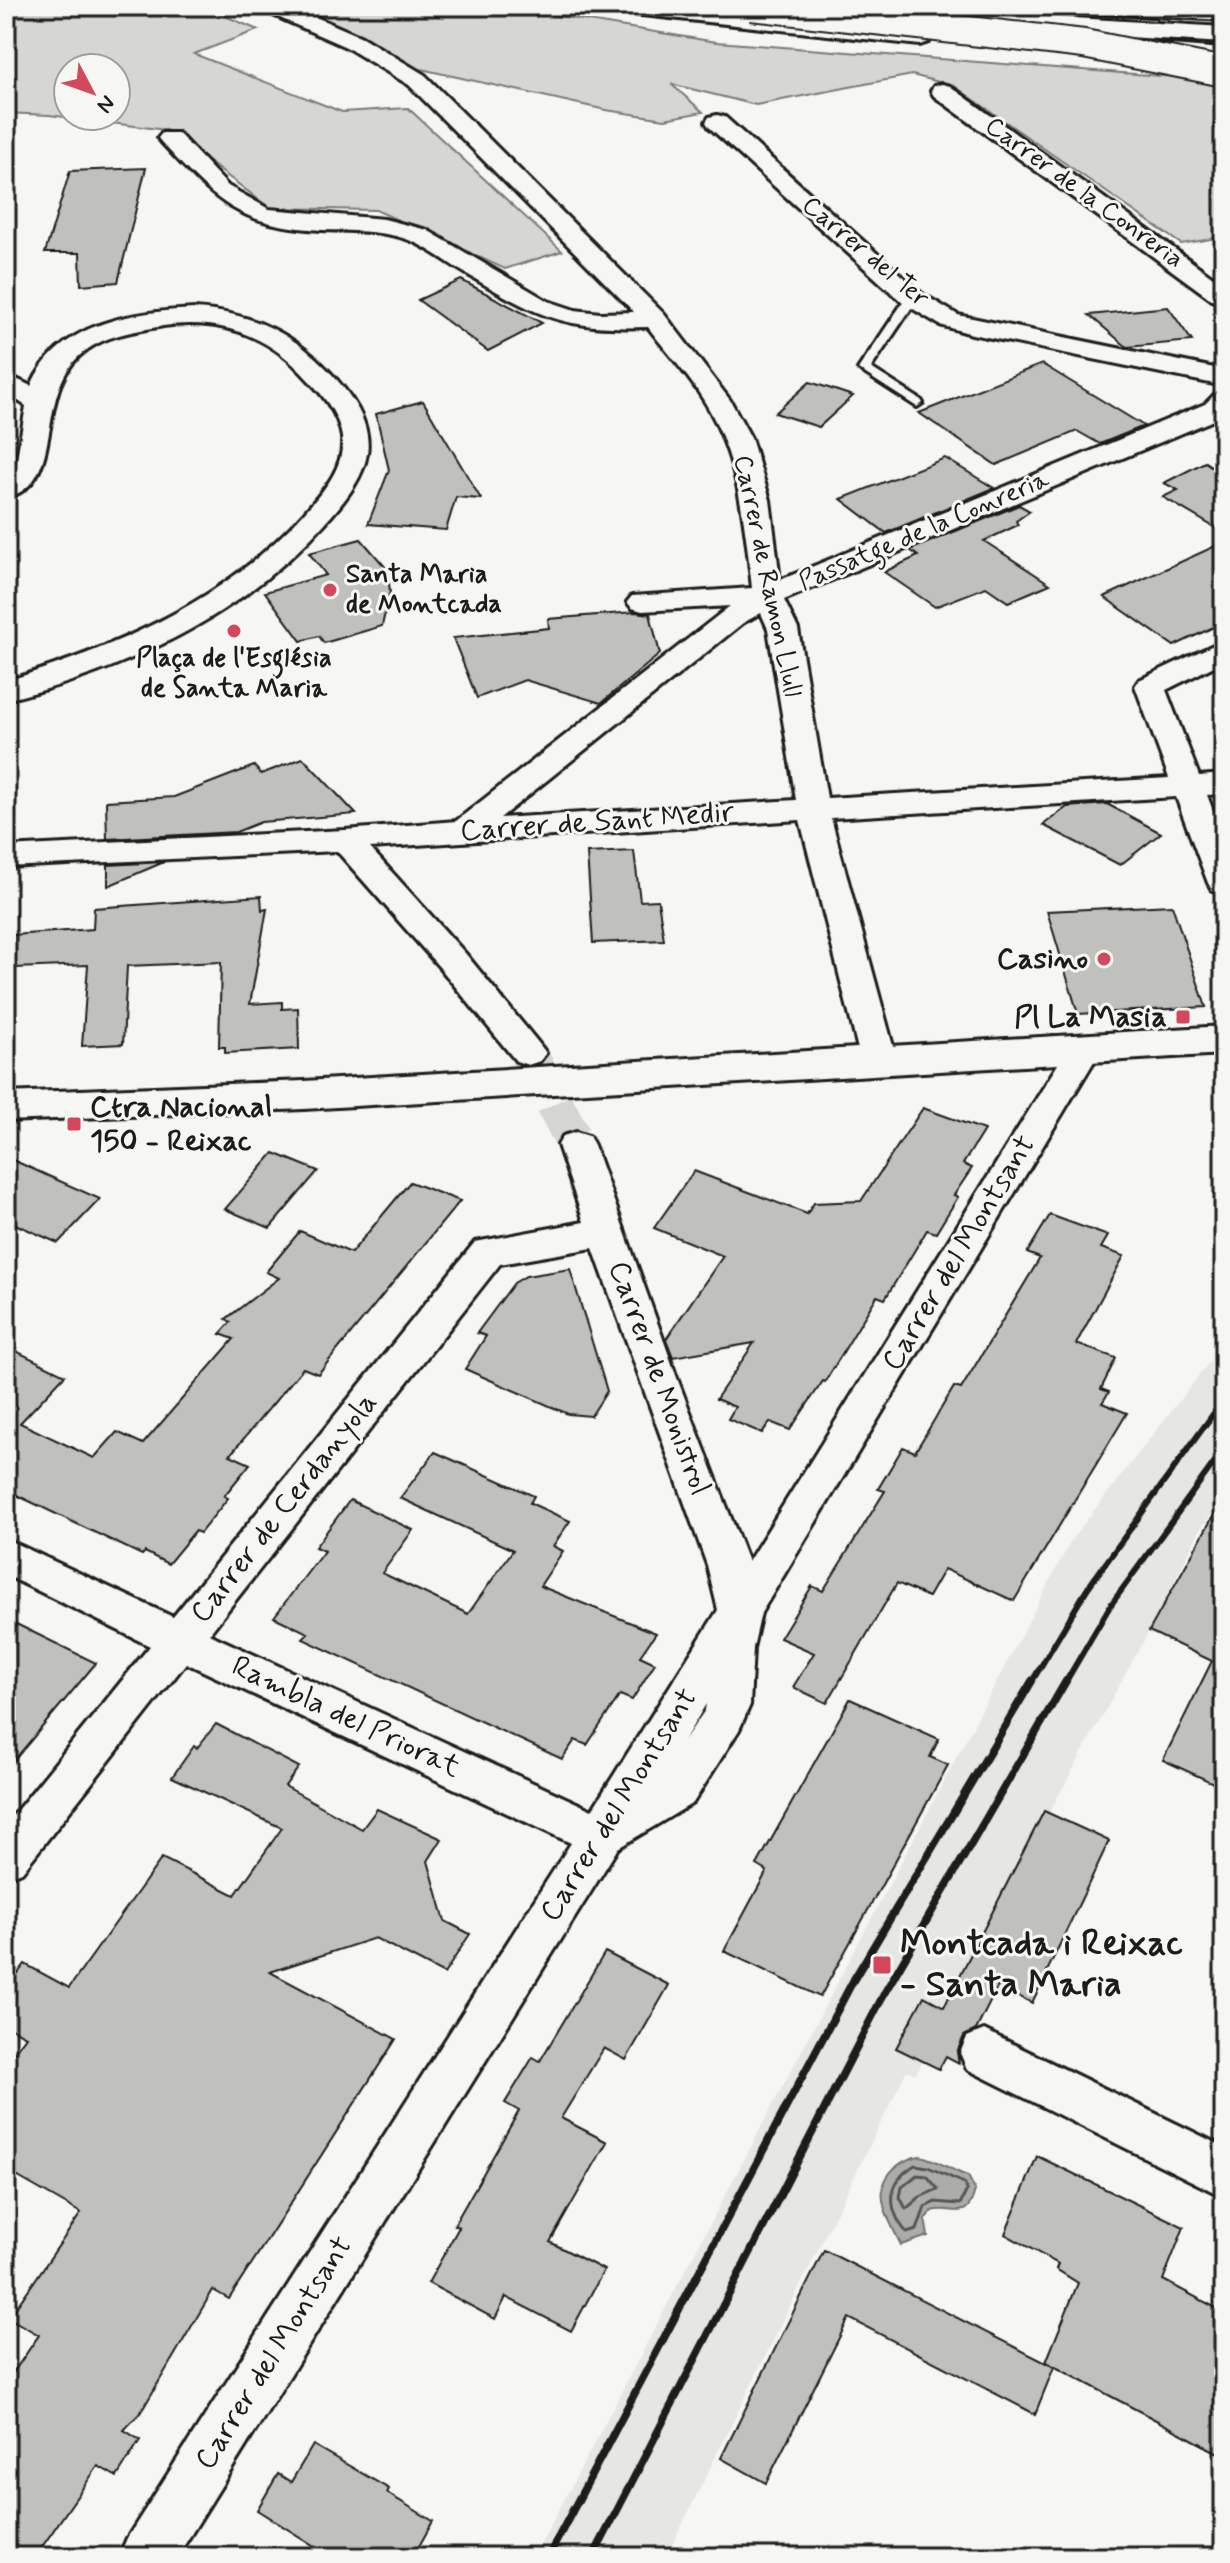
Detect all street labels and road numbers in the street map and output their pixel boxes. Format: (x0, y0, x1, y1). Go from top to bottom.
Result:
street label: Carrer de la Conreria (978, 109, 1190, 277)
street label: Carrer del Ter (794, 189, 936, 315)
street label: Carrer de Ramon Llull (725, 452, 809, 700)
street label: Passatge de la Conreria (794, 463, 1056, 602)
street label: Carrer de Sant Medir (459, 793, 736, 851)
street label: Carrer del Montsant (873, 1128, 1045, 1378)
street label: Carrer de Monistrol (599, 1256, 719, 1500)
street label: Carrer de Cerdanyola (182, 1385, 386, 1631)
street label: Rambla del Priorat (225, 1647, 467, 1787)
street label: Carrer del Montsant (531, 1681, 707, 1929)
street label: Carrer del Montsant (186, 2229, 362, 2477)

